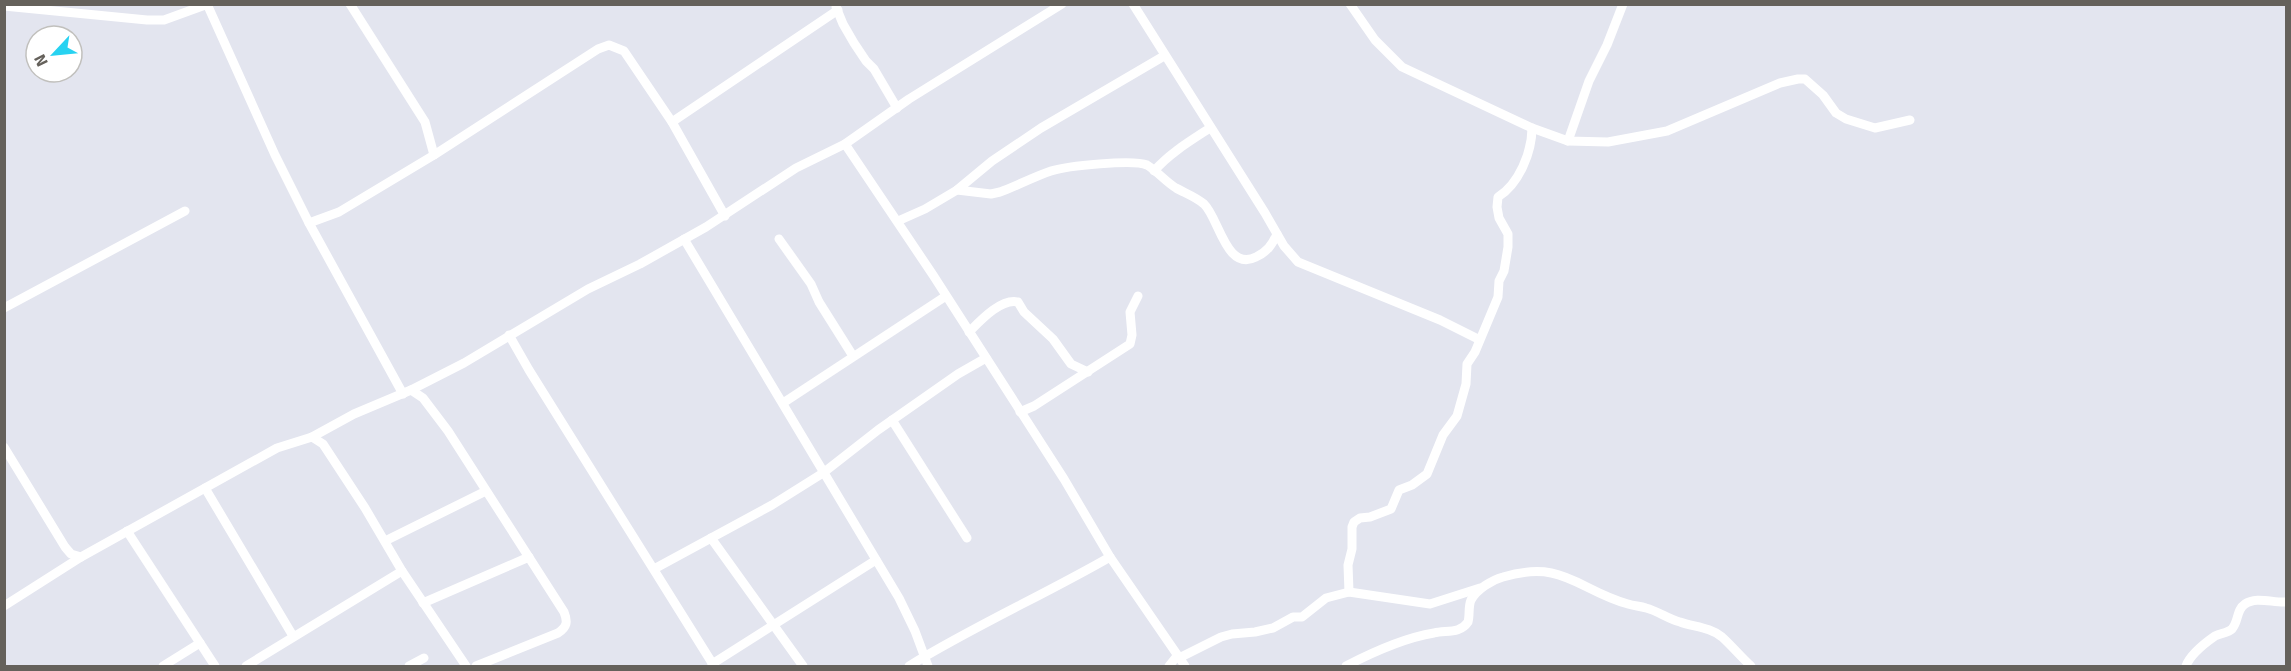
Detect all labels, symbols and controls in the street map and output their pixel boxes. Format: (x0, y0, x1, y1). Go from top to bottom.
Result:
north arrow (24, 24, 84, 84)
text: N (30, 51, 53, 70)

